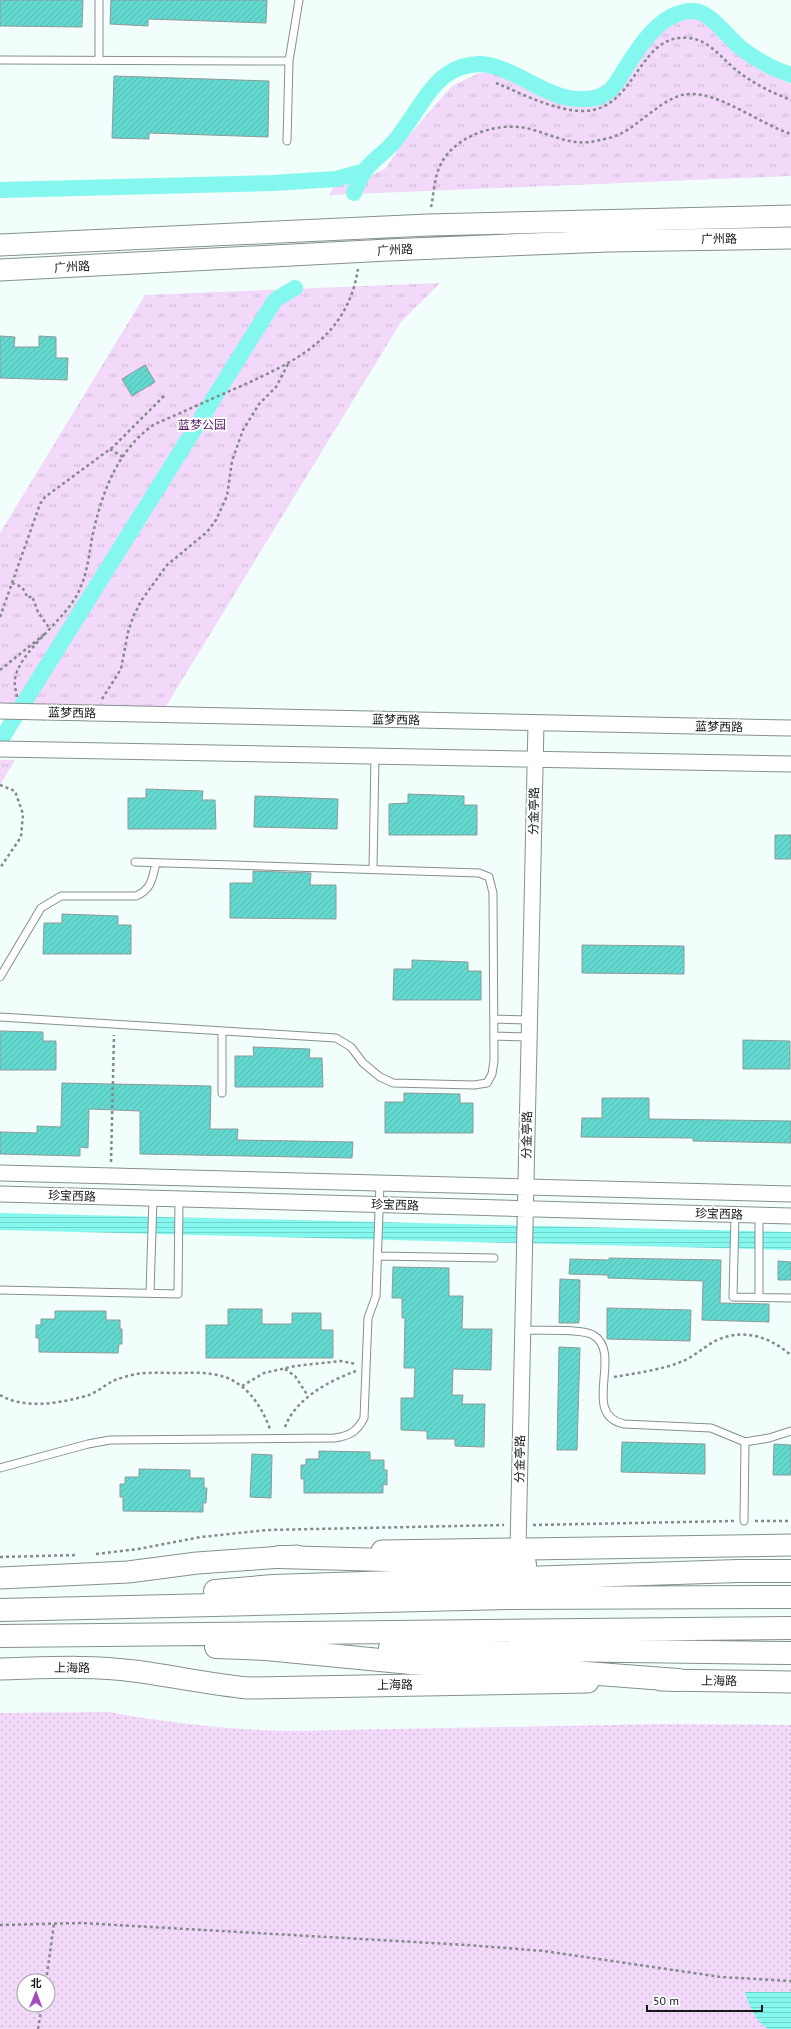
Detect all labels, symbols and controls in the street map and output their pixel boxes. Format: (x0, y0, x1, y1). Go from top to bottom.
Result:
street label: 广州路 (701, 231, 737, 246)
street label: 广州路 (377, 241, 413, 258)
street label: 广州路 (54, 258, 90, 275)
park label: 蓝梦公园 (178, 417, 226, 432)
street label: 蓝梦西路 (48, 705, 96, 720)
street label: 蓝梦西路 (372, 712, 420, 727)
street label: 蓝梦西路 (695, 719, 743, 734)
street label: 分金亭路 (526, 787, 541, 835)
street label: 分金亭路 (519, 1111, 534, 1159)
street label: 珍宝西路 (48, 1187, 96, 1204)
street label: 珍宝西路 (371, 1196, 419, 1213)
street label: 珍宝西路 (695, 1205, 743, 1222)
street label: 分金亭路 (512, 1435, 527, 1483)
street label: 上海路 (54, 1660, 90, 1675)
street label: 上海路 (701, 1673, 737, 1688)
street label: 上海路 (377, 1677, 413, 1692)
north arrow (16, 1973, 56, 2013)
text: 北 (31, 1976, 42, 1990)
scale bar (647, 1987, 762, 2013)
text: 50 m (653, 1993, 679, 2008)

